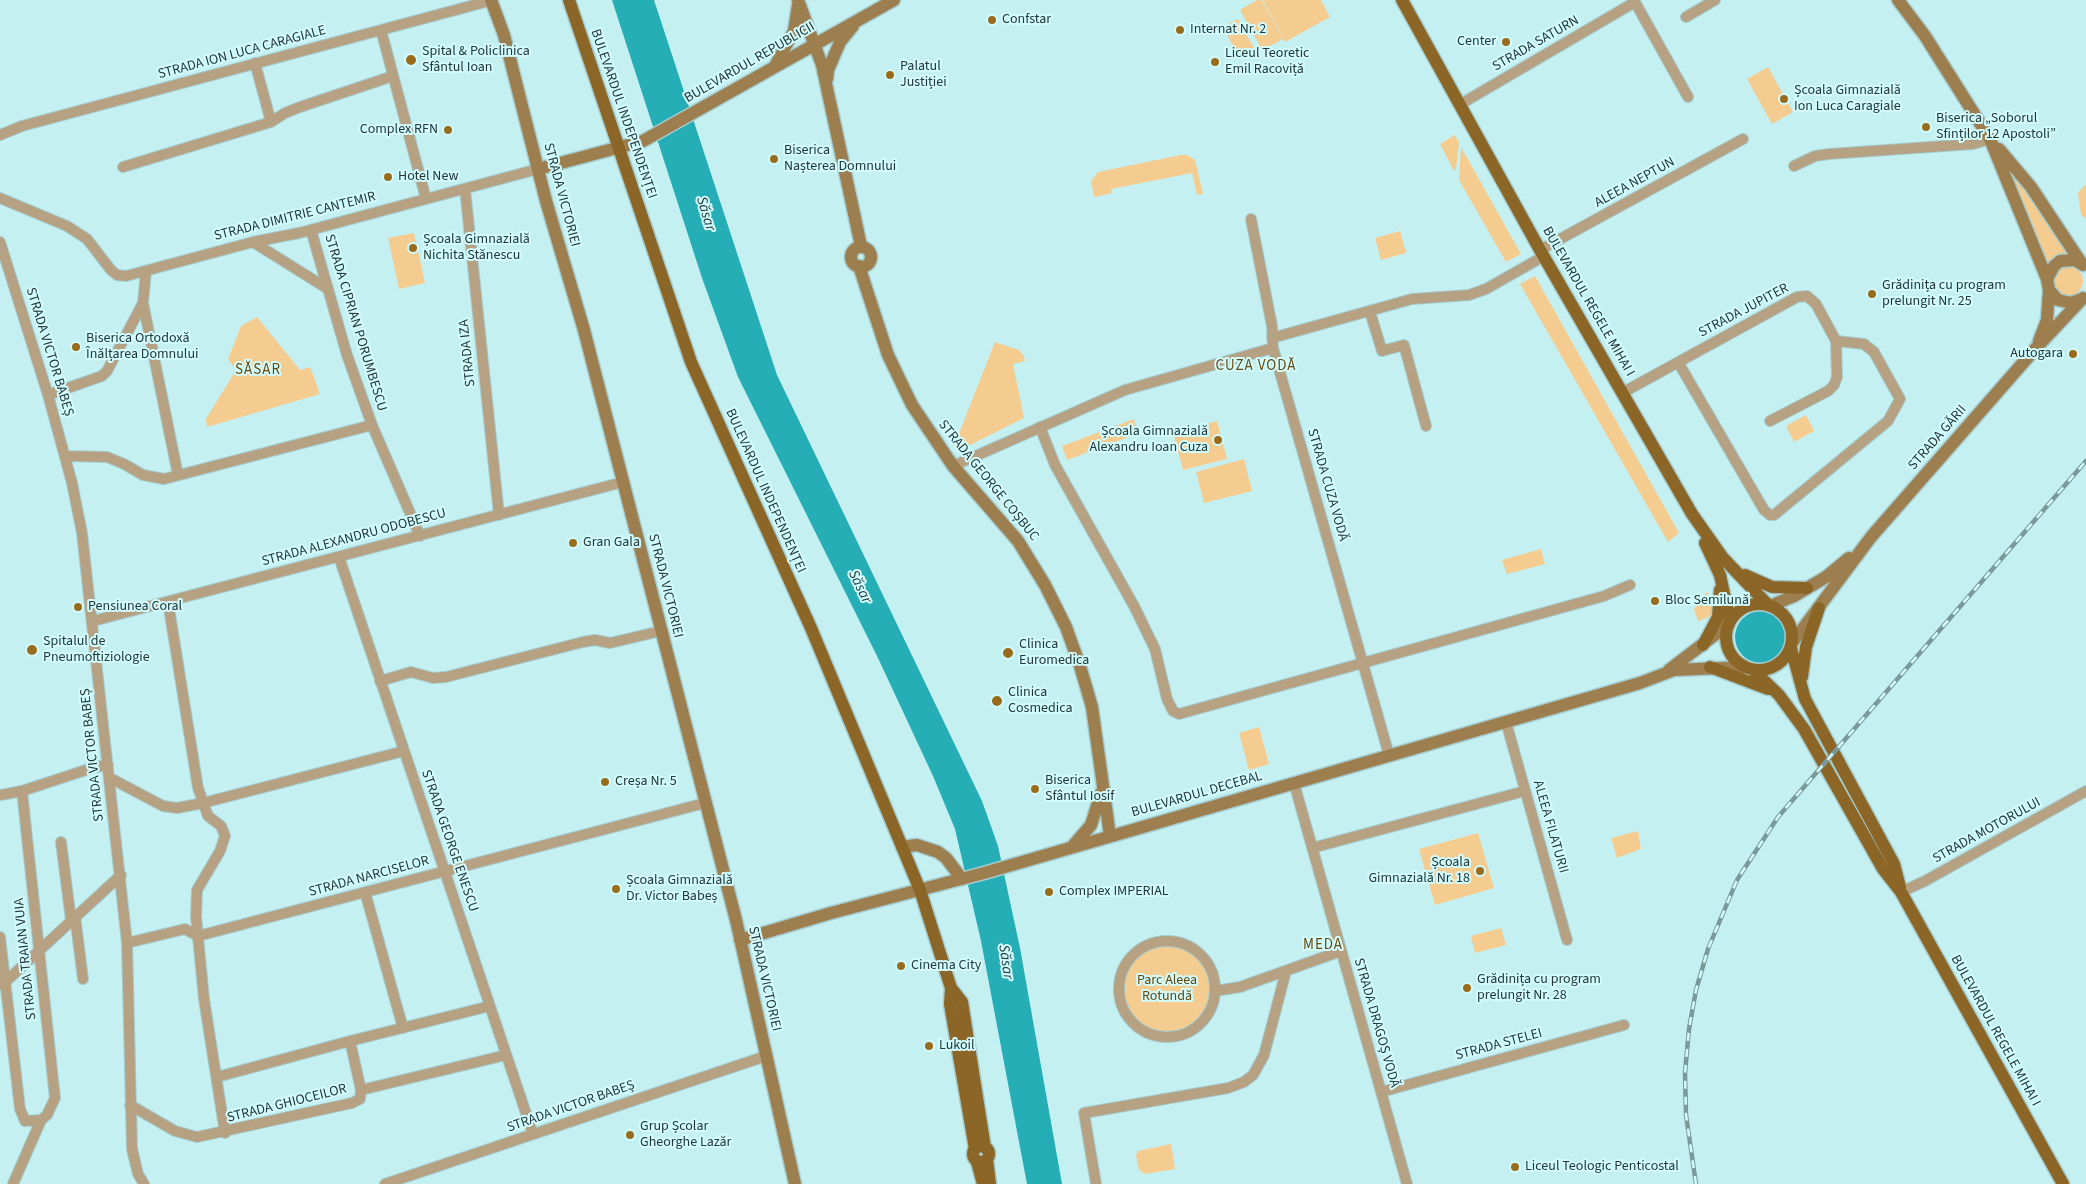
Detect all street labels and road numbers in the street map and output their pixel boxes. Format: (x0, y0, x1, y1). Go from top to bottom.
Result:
street label: STRADA SATURN (1490, 12, 1582, 76)
street label: BULEVARDUL REPUBLICII (682, 19, 818, 107)
street label: STRADA ION LUCA CARAGIALE (156, 23, 328, 83)
street label: BULEVARDUL INDEPENDENȚEI (586, 27, 660, 201)
street label: STRADA VICTORIEI (539, 141, 583, 249)
street label: ALEEA NEPTUN (1592, 154, 1678, 212)
street label: STRADA DIMITRIE CANTEMIR (212, 189, 378, 245)
street label: BULEVARDUL REGELE MIHAI I (1538, 224, 1638, 380)
street label: STRADA CIPRIAN PORUMBESCU (320, 233, 390, 413)
street label: STRADA JUPITER (1696, 280, 1792, 342)
street label: STRADA VICTOR BABEȘ (21, 286, 77, 418)
street label: STRADA IZA (456, 318, 480, 388)
street label: STRADA GĂRII (1905, 402, 1971, 474)
street label: BULEVARDUL INDEPENDENȚEI (721, 406, 809, 576)
street label: STRADA GEORGE COȘBUC (934, 417, 1042, 545)
street label: STRADA CUZA VODĂ (1303, 427, 1351, 543)
street label: STRADA ALEXANDRU ODOBESCU (260, 505, 448, 571)
street label: STRADA VICTORIEI (644, 532, 686, 640)
street label: STRADA VICTOR BABEȘ (78, 688, 108, 822)
street label: STRADA GEORGE ENESCU (417, 768, 481, 914)
street label: BULEVARDUL DECEBAL (1130, 768, 1264, 822)
street label: ALEEA FILATURII (1529, 779, 1571, 875)
street label: STRADA MOTORULUI (1930, 794, 2044, 868)
street label: STRADA NARCISELOR (307, 853, 431, 901)
street label: STRADA TRAIAN VUIA (11, 897, 41, 1021)
street label: STRADA VICTORIEI (744, 925, 784, 1033)
street label: BULEVARDUL REGELE MIHAI I (1946, 952, 2044, 1110)
street label: STRADA DRAGOȘ VODĂ (1349, 956, 1403, 1090)
street label: STRADA STELEI (1454, 1025, 1544, 1065)
street label: STRADA VICTOR BABEȘ (505, 1077, 637, 1137)
street label: STRADA GHIOCEILOR (225, 1081, 349, 1127)

